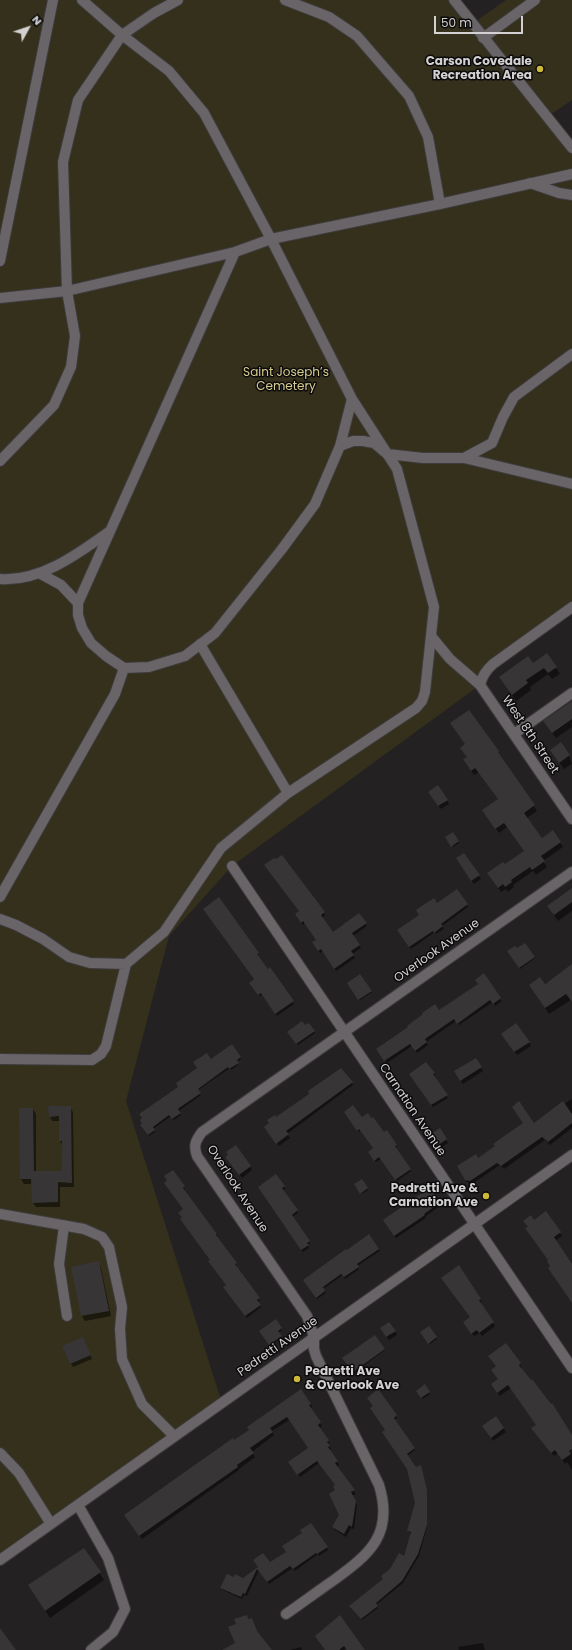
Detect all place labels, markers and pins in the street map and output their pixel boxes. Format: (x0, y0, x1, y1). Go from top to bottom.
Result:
place label: Carson Covedale Recreation Area (426, 55, 532, 83)
marker: Carson Covedale Recreation Area (535, 64, 545, 74)
place label: Pedretti Ave & Carnation Ave (389, 1182, 478, 1210)
marker: Pedretti Ave & Carnation Ave (481, 1191, 491, 1201)
place label: Pedretti Ave & Overlook Ave (305, 1365, 399, 1393)
marker: Pedretti Ave & Overlook Ave (292, 1374, 302, 1384)

